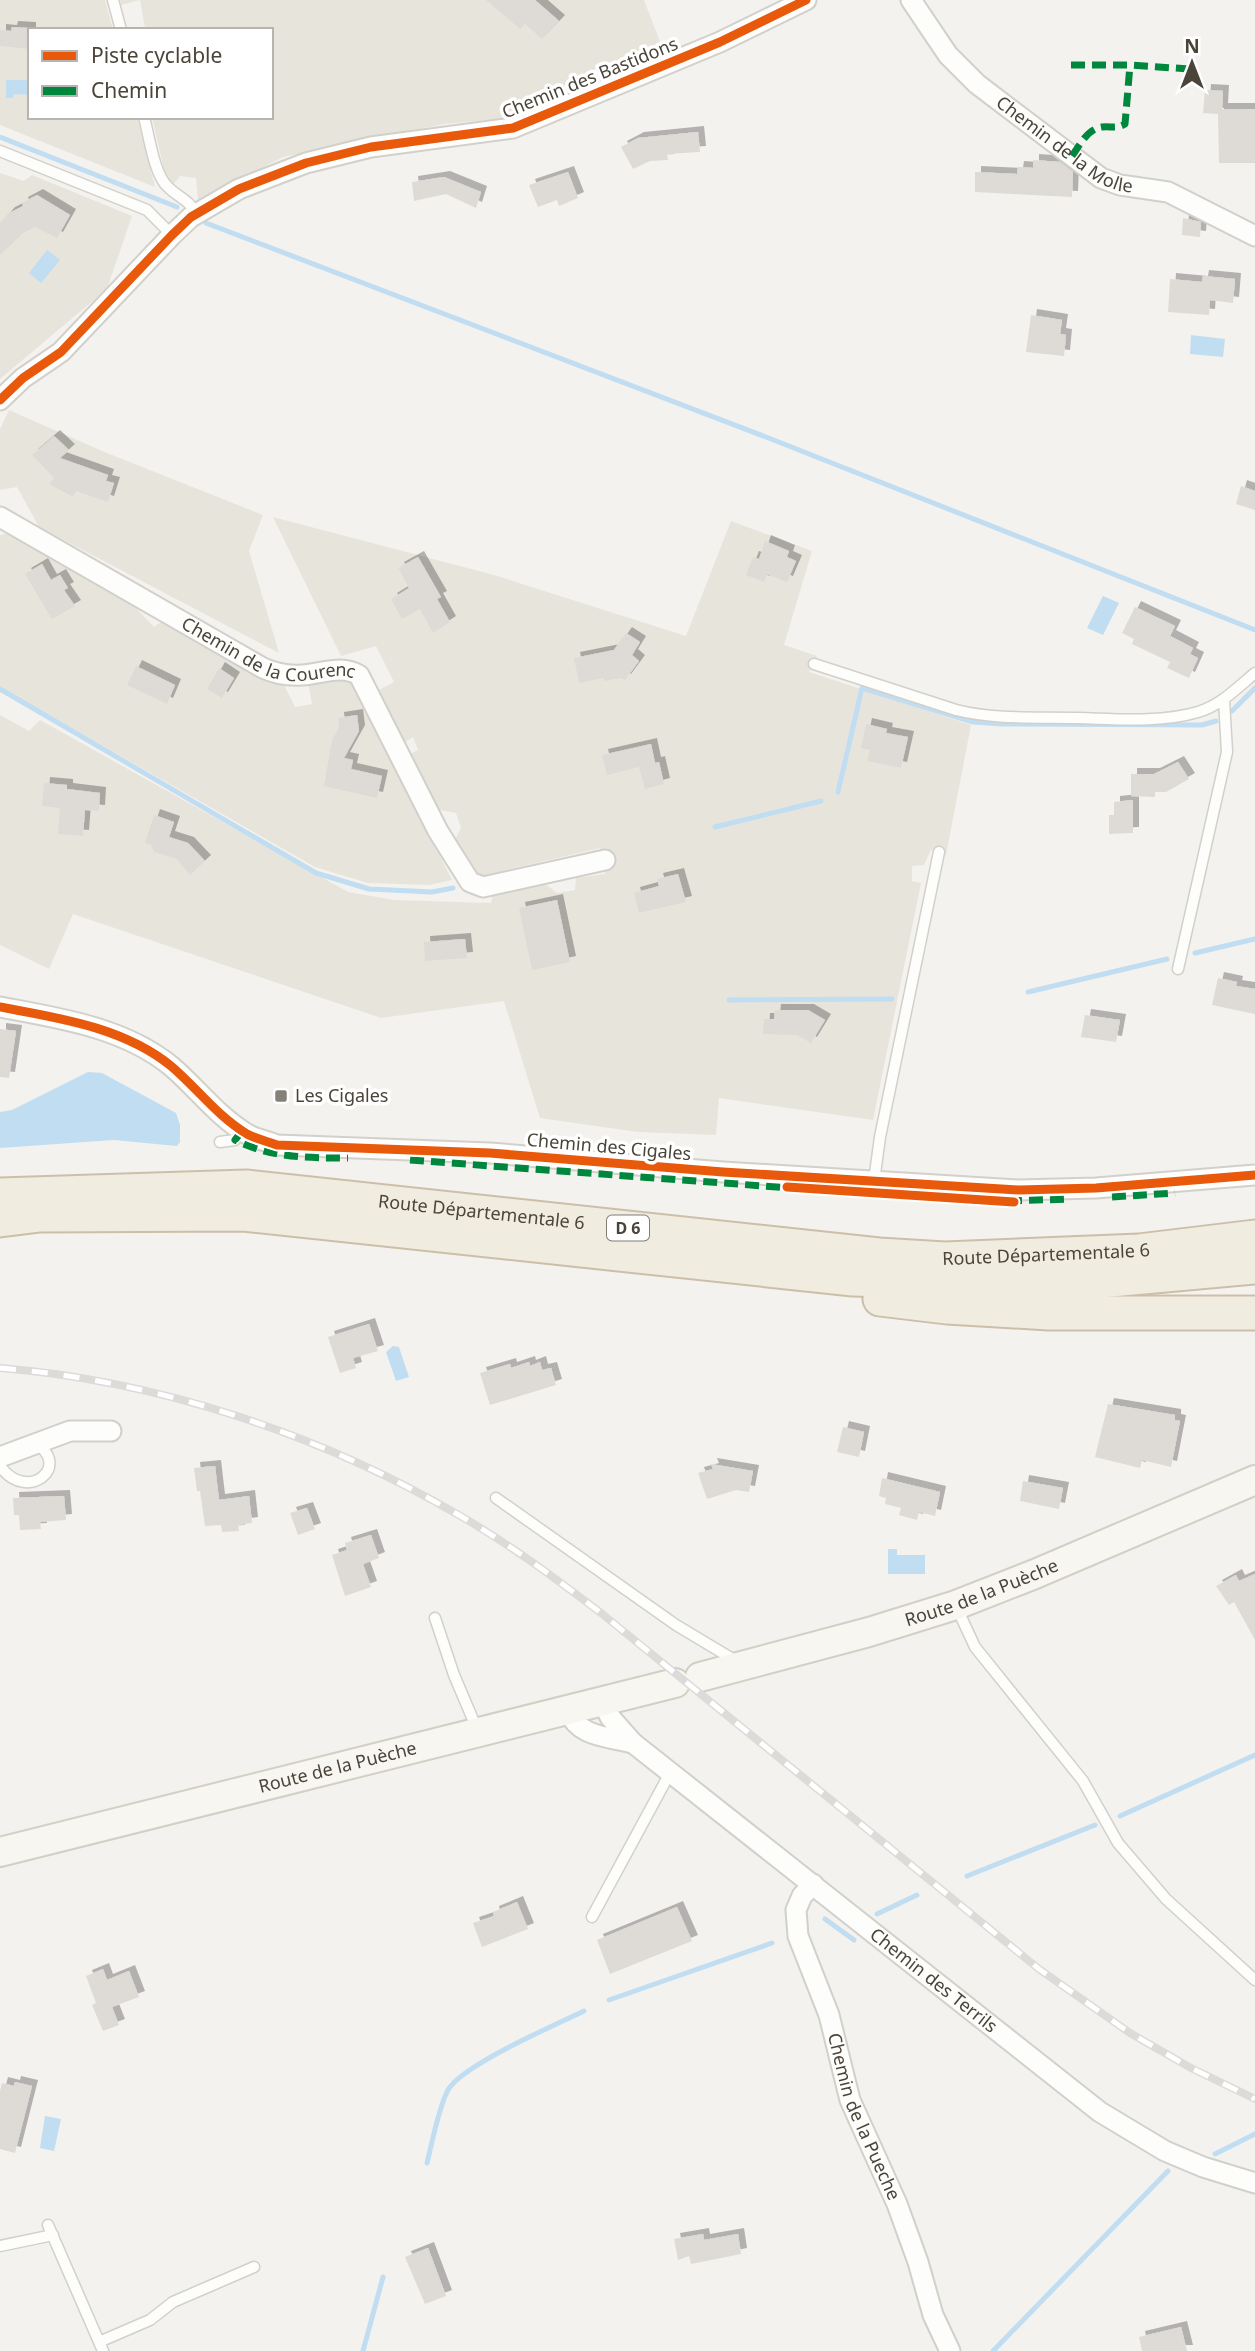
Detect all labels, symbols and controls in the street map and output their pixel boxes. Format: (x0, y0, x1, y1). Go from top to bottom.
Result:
legend (28, 28, 273, 119)
north arrow (1157, 28, 1227, 98)
street label: Chemin des Bastidons (498, 31, 681, 123)
text: N (1184, 33, 1200, 59)
text: Piste cyclable (91, 41, 222, 69)
text: Chemin (91, 76, 167, 104)
street label: Chemin de la Molle (992, 90, 1135, 198)
street label: Chemin de la Courenc (178, 611, 359, 686)
place label: Les Cigales (295, 1083, 389, 1107)
marker: Les Cigales (273, 1088, 289, 1104)
street label: Chemin des Cigales (526, 1127, 692, 1165)
street label: Route Départementale 6 (377, 1188, 586, 1234)
road number: D 6 (607, 1216, 649, 1240)
street label: Route Départementale 6 (942, 1237, 1151, 1270)
street label: Route de la Puèche (902, 1553, 1062, 1631)
street label: Route de la Puèche (256, 1735, 419, 1798)
street label: Chemin des Terrils (865, 1922, 1003, 2038)
street label: Chemin de la Pueche (823, 2030, 907, 2204)

